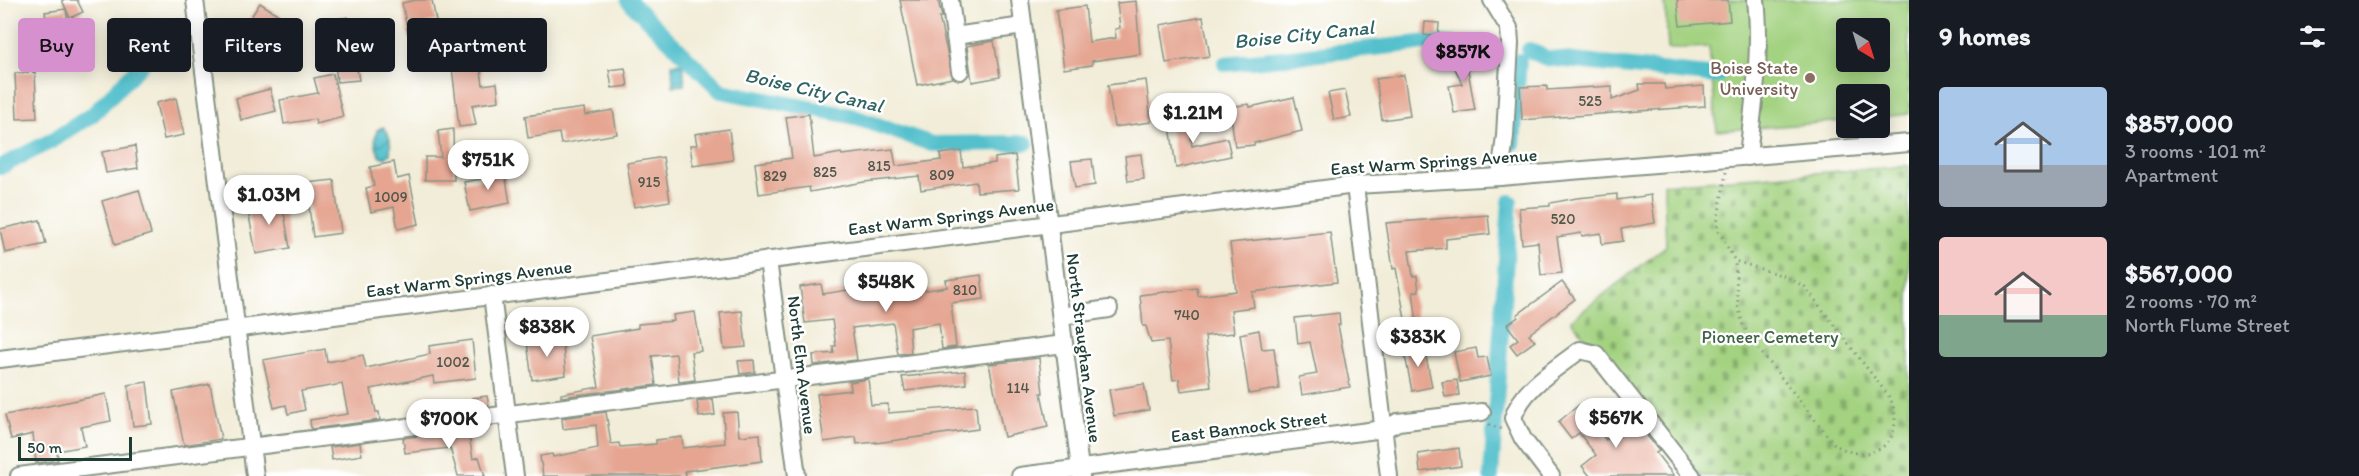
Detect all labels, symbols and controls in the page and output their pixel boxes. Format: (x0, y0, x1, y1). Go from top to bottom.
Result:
water label: Boise City Canal (1233, 15, 1377, 53)
chip: Buy (18, 18, 95, 72)
chip: Rent (107, 18, 191, 72)
chip: Filters (203, 18, 303, 72)
chip: New (315, 18, 395, 72)
chip: Apartment (407, 18, 547, 72)
north arrow (1836, 18, 1890, 72)
map controls (1836, 18, 1890, 138)
text: 9 homes (1939, 20, 2031, 52)
icon: filters (2296, 20, 2329, 53)
pin: $857K (1421, 32, 1505, 83)
text: $857K (1436, 39, 1490, 63)
place label: Boise State University (1710, 57, 1798, 100)
water label: Boise City Canal (743, 62, 887, 118)
marker: Boise State University (1803, 71, 1817, 85)
button: layers (1836, 84, 1890, 138)
house number: 525 (1578, 92, 1602, 110)
pin: $1.21M (1144, 93, 1242, 144)
text: $1.21M (1163, 100, 1223, 124)
text: $857,000 (2125, 107, 2233, 139)
icon: home (1987, 111, 2059, 183)
text: 3 rooms · 101 m² (2125, 139, 2266, 163)
pin: $751K (446, 140, 530, 191)
street label: East Warm Springs Avenue (1330, 144, 1538, 180)
text: $751K (462, 147, 514, 171)
house number: 815 (867, 157, 891, 175)
house number: 825 (813, 163, 837, 181)
text: Apartment (2125, 163, 2218, 187)
house number: 809 (929, 166, 955, 184)
house number: 829 (763, 167, 787, 185)
house number: 915 (638, 173, 660, 191)
pin: $1.03M (220, 175, 318, 226)
text: $1.03M (237, 182, 301, 206)
house number: 1009 (374, 188, 408, 206)
street label: East Warm Springs Avenue (847, 193, 1055, 241)
house number: 520 (1550, 210, 1576, 228)
street label: North Straughan Avenue (1061, 252, 1107, 444)
street label: East Warm Springs Avenue (365, 255, 573, 303)
text: $567,000 (2125, 257, 2233, 289)
icon: home (1987, 261, 2059, 333)
pin: $548K (844, 262, 928, 313)
text: $548K (858, 269, 914, 293)
house number: 810 (953, 281, 977, 299)
text: 2 rooms · 70 m² (2125, 289, 2257, 313)
street label: North Elm Avenue (783, 294, 821, 436)
house number: 740 (1174, 306, 1200, 324)
pin: $838K (505, 307, 589, 358)
text: North Flume Street (2125, 313, 2290, 337)
text: $838K (519, 314, 575, 338)
pin: $383K (1376, 317, 1460, 368)
text: $383K (1390, 324, 1446, 348)
park label: Pioneer Cemetery (1702, 326, 1839, 348)
house number: 1002 (436, 353, 470, 371)
house number: 114 (1007, 379, 1029, 397)
pin: $567K (1574, 398, 1658, 449)
pin: $700K (407, 399, 491, 450)
text: $567K (1589, 405, 1643, 429)
text: $700K (420, 406, 478, 430)
street label: East Bannock Street (1170, 406, 1329, 447)
scale bar (18, 434, 132, 462)
text: 50 m (27, 438, 62, 457)

